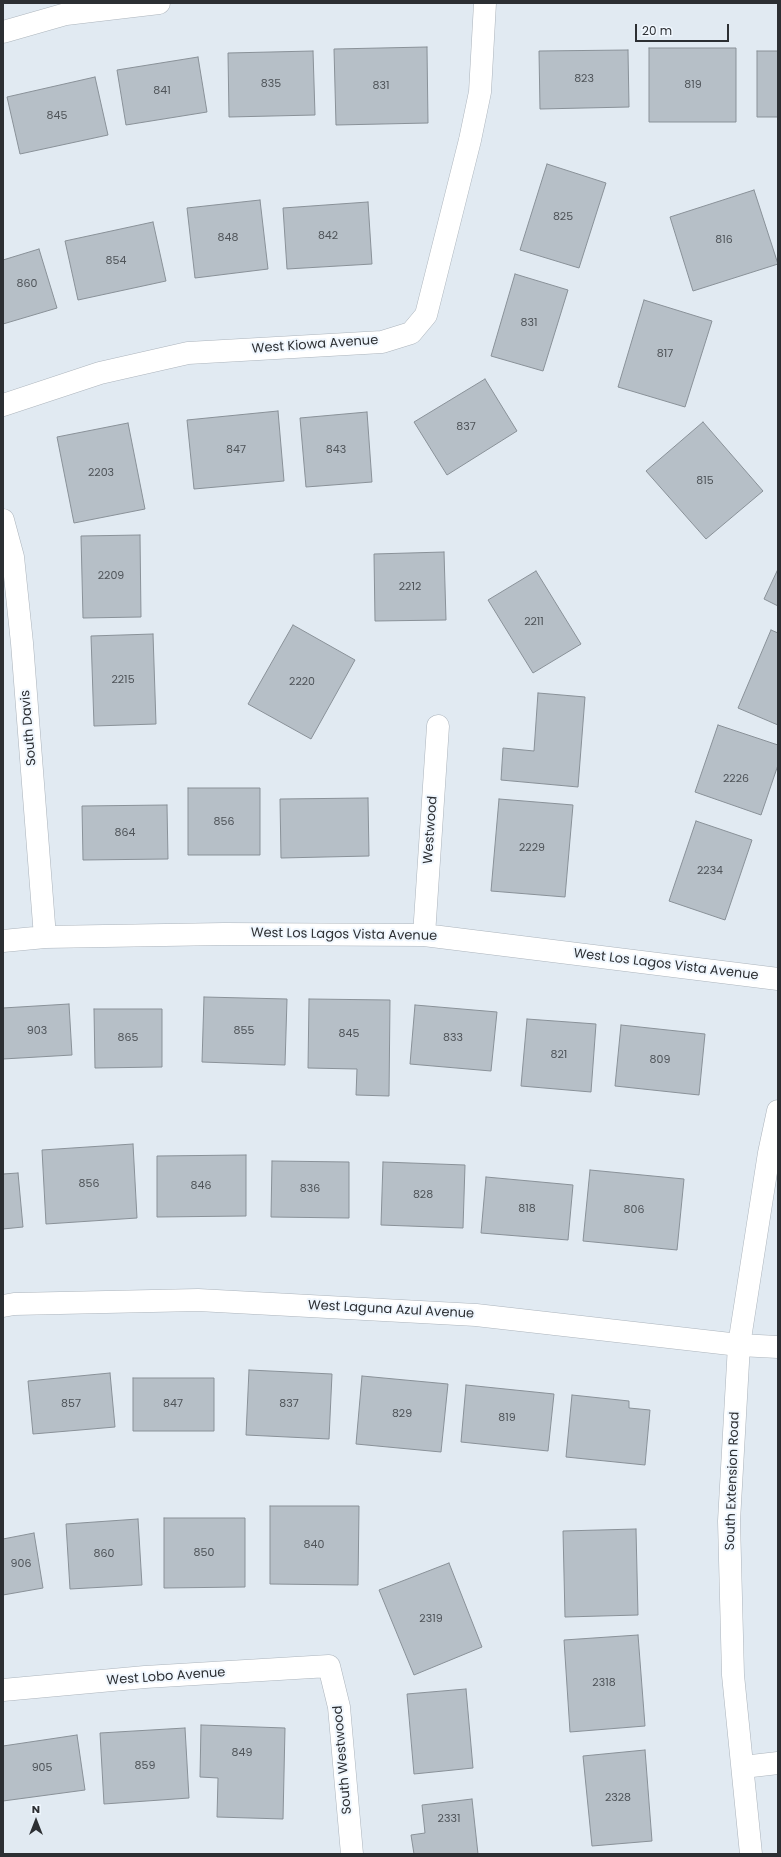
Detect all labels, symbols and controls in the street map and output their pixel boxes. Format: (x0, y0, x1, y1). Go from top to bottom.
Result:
scale bar (637, 16, 731, 42)
text: 20 m (642, 22, 672, 39)
house number: 823 (574, 72, 594, 86)
house number: 835 (261, 77, 281, 91)
house number: 819 (684, 78, 702, 92)
house number: 831 (373, 79, 389, 93)
house number: 841 (153, 84, 171, 98)
house number: 845 (47, 109, 67, 123)
house number: 825 (553, 210, 573, 224)
house number: 842 (318, 229, 338, 243)
house number: 848 (218, 231, 238, 245)
house number: 816 (715, 233, 733, 247)
house number: 854 (106, 254, 126, 268)
house number: 860 (17, 277, 37, 291)
house number: 831 (521, 316, 537, 330)
street label: West Kiowa Avenue (251, 333, 379, 357)
house number: 817 (657, 347, 673, 361)
house number: 837 (456, 420, 476, 434)
house number: 847 (226, 443, 246, 457)
house number: 843 (326, 443, 346, 457)
house number: 2203 (88, 466, 114, 480)
house number: 815 (696, 474, 714, 488)
house number: 2209 (98, 569, 124, 583)
house number: 2212 (399, 580, 421, 594)
house number: 2211 (524, 615, 544, 629)
house number: 2215 (111, 673, 135, 687)
house number: 2220 (289, 675, 315, 689)
street label: South Davis (18, 689, 40, 767)
house number: 2226 (723, 772, 749, 786)
street label: Westwood (421, 795, 441, 865)
house number: 856 (214, 815, 234, 829)
house number: 864 (115, 826, 135, 840)
house number: 2229 (519, 841, 545, 855)
house number: 2234 (697, 864, 723, 878)
street label: West Los Lagos Vista Avenue (251, 926, 437, 944)
street label: West Los Lagos Vista Avenue (573, 946, 759, 984)
house number: 903 (27, 1024, 47, 1038)
house number: 855 (234, 1024, 254, 1038)
house number: 845 (339, 1027, 359, 1041)
house number: 865 (118, 1031, 138, 1045)
house number: 833 (443, 1031, 463, 1045)
house number: 821 (551, 1048, 567, 1062)
house number: 809 (650, 1053, 670, 1067)
house number: 856 (79, 1177, 99, 1191)
house number: 846 (191, 1179, 211, 1193)
house number: 836 (300, 1182, 320, 1196)
house number: 828 (413, 1188, 433, 1202)
house number: 818 (518, 1202, 536, 1216)
house number: 806 (624, 1203, 644, 1217)
street label: West Laguna Azul Avenue (308, 1298, 474, 1322)
house number: 857 (61, 1397, 81, 1411)
house number: 847 (163, 1397, 183, 1411)
house number: 837 (279, 1397, 299, 1411)
house number: 829 (392, 1407, 412, 1421)
house number: 819 (498, 1411, 516, 1425)
street label: South Extension Road (723, 1411, 743, 1551)
house number: 840 (304, 1538, 324, 1552)
house number: 850 (194, 1546, 214, 1560)
house number: 860 (94, 1547, 114, 1561)
house number: 906 (11, 1557, 31, 1571)
house number: 2319 (419, 1612, 443, 1626)
street label: West Lobo Avenue (106, 1665, 226, 1689)
house number: 2318 (592, 1676, 616, 1690)
street label: South Westwood (330, 1705, 356, 1815)
house number: 849 (232, 1746, 252, 1760)
house number: 859 (135, 1759, 155, 1773)
house number: 905 (32, 1761, 52, 1775)
house number: 2328 (605, 1791, 631, 1805)
north arrow (16, 1801, 56, 1841)
text: N (32, 1801, 40, 1817)
house number: 2331 (438, 1812, 460, 1826)

